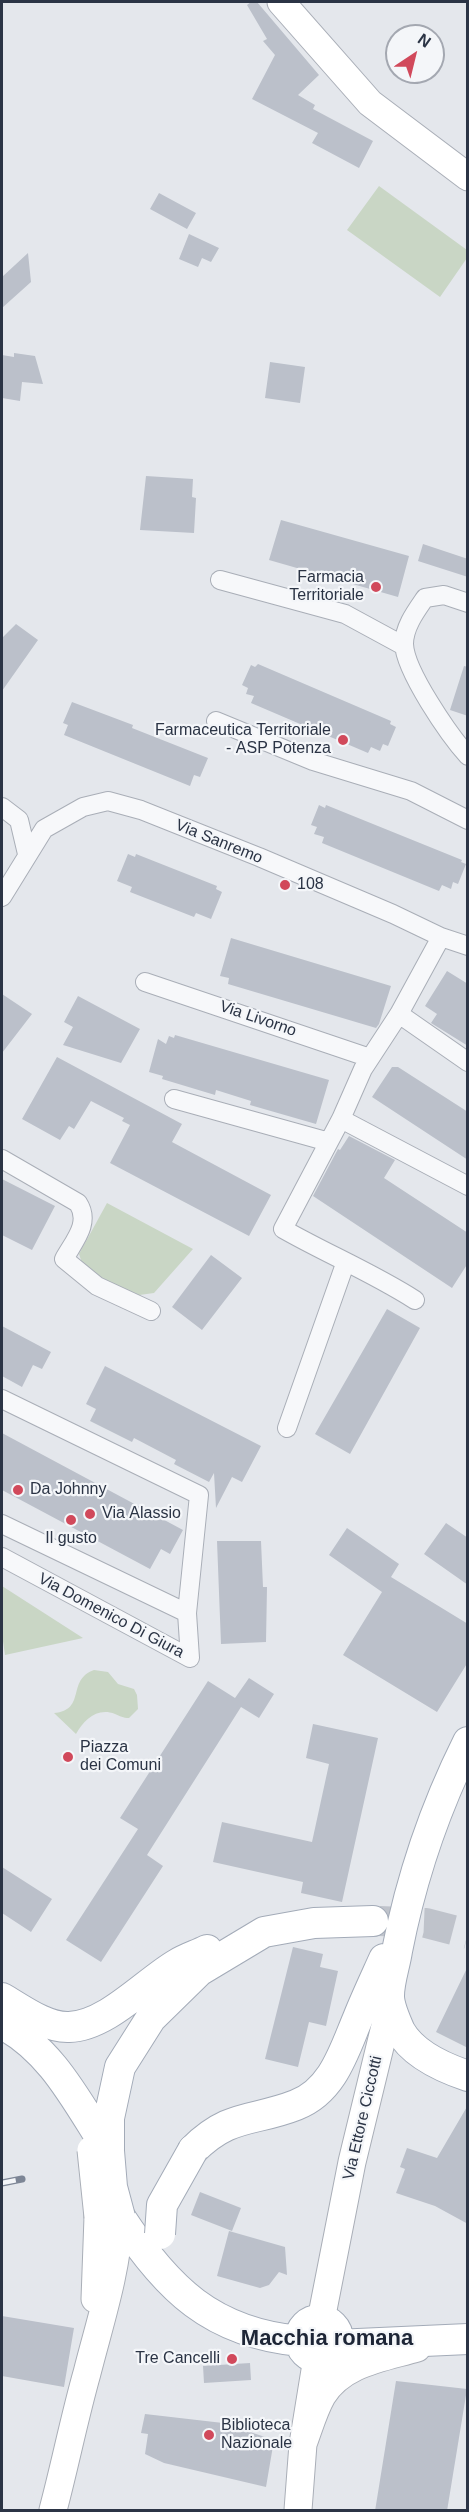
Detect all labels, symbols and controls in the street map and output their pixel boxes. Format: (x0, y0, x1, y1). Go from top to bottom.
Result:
north arrow (385, 24, 445, 84)
text: N (415, 30, 434, 51)
place label: Farmacia Territoriale (289, 568, 364, 606)
marker: Farmacia Territoriale (369, 580, 383, 594)
place label: Farmaceutica Territoriale - ASP Potenza (155, 721, 331, 759)
marker: Farmaceutica Territoriale - ASP Potenza (336, 733, 350, 747)
street label: Via Sanremo (173, 816, 265, 868)
place label: 108 (297, 875, 324, 895)
marker: 108 (278, 878, 292, 892)
street label: Via Livorno (217, 997, 299, 1041)
place label: Da Johnny (30, 1480, 106, 1500)
marker: Da Johnny (11, 1483, 25, 1497)
place label: Via Alassio (102, 1504, 181, 1524)
marker: Via Alassio (83, 1507, 97, 1521)
marker: Il gusto (64, 1513, 78, 1527)
place label: Il gusto (45, 1529, 97, 1549)
street label: Via Domenico Di Giura (35, 1569, 187, 1663)
place label: Piazza dei Comuni (80, 1738, 161, 1776)
marker: Piazza dei Comuni (61, 1750, 75, 1764)
street label: Via Ettore Ciccotti (339, 2054, 387, 2182)
district label: Macchia romana (241, 2326, 413, 2352)
place label: Tre Cancelli (135, 2349, 220, 2369)
marker: Tre Cancelli (225, 2352, 239, 2366)
place label: Biblioteca Nazionale (221, 2416, 292, 2454)
marker: Biblioteca Nazionale (202, 2428, 216, 2442)

